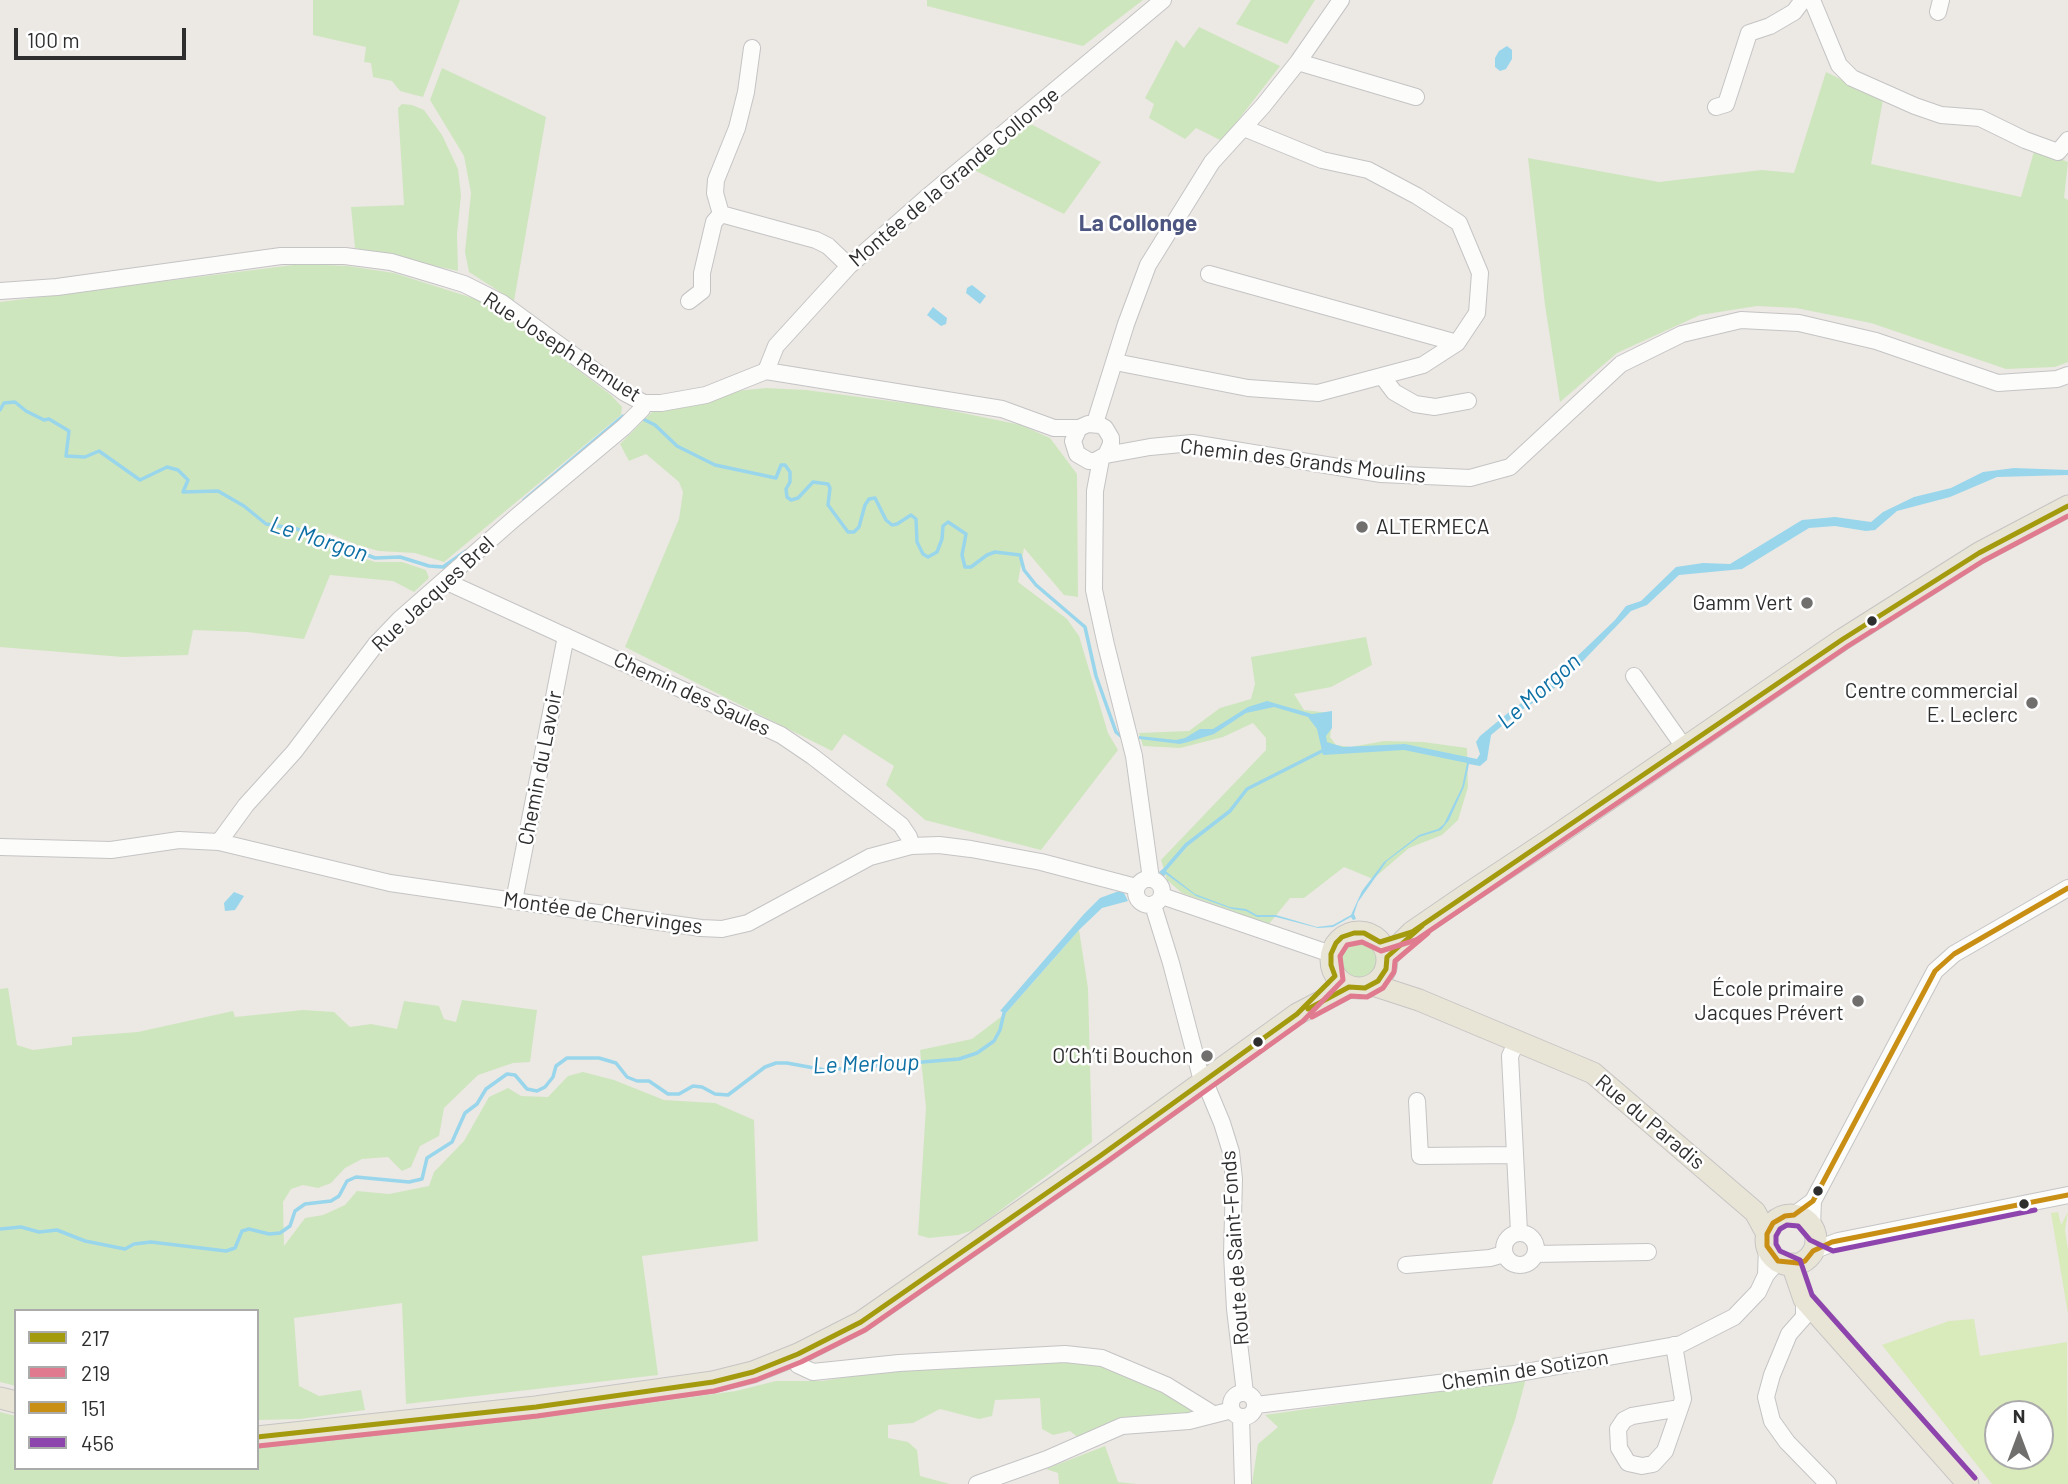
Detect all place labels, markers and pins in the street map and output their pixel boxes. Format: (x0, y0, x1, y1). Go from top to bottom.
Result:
place label: ALTERMECA (1376, 514, 1489, 540)
marker: ALTERMECA (1354, 519, 1370, 535)
place label: Gamm Vert (1692, 590, 1793, 616)
marker: Gamm Vert (1799, 595, 1815, 611)
unlabelled marker (1865, 614, 1879, 628)
place label: Centre commercial E. Leclerc (1845, 678, 2018, 728)
marker: Centre commercial E. Leclerc (2024, 695, 2040, 711)
place label: École primaire Jacques Prévert (1695, 976, 1844, 1026)
marker: École primaire Jacques Prévert (1850, 993, 1866, 1009)
unlabelled marker (1251, 1035, 1265, 1049)
place label: O’Ch’ti Bouchon (1052, 1043, 1193, 1069)
marker: O’Ch’ti Bouchon (1199, 1048, 1215, 1064)
unlabelled marker (1811, 1184, 1825, 1198)
unlabelled marker (2017, 1197, 2031, 1211)

